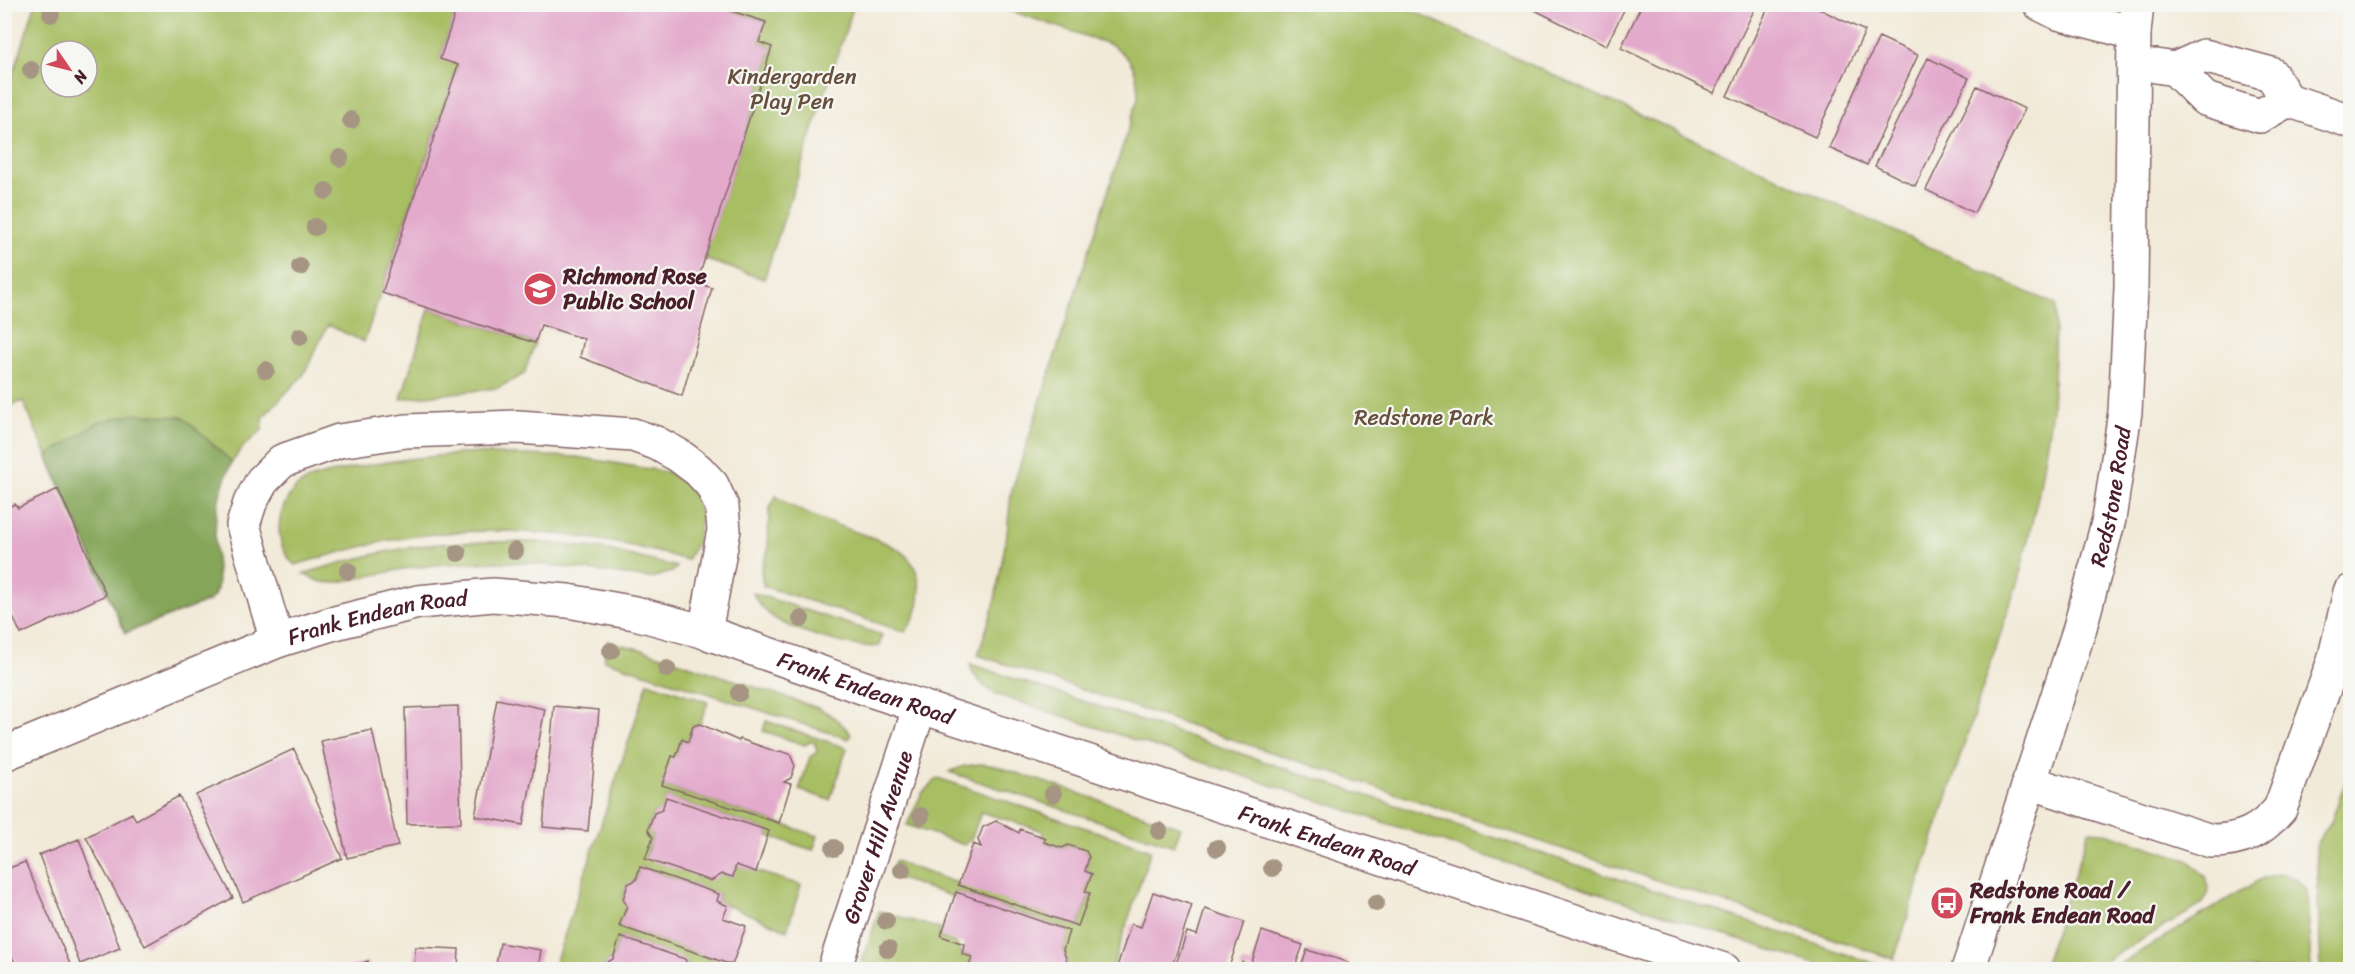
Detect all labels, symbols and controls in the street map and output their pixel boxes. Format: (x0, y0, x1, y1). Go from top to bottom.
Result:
north arrow (39, 39, 99, 99)
park label: Kindergarden Play Pen (727, 57, 857, 121)
text: N (65, 64, 97, 91)
place label: Richmond Rose Public School (562, 257, 707, 321)
school or university icon: Richmond Rose Public School (522, 271, 558, 307)
park label: Redstone Park (1354, 398, 1494, 437)
street label: Redstone Road (2078, 422, 2142, 571)
street label: Frank Endean Road (282, 578, 470, 656)
street label: Frank Endean Road (772, 639, 960, 736)
street label: Grover Hill Avenue (831, 745, 924, 929)
street label: Frank Endean Road (1234, 793, 1422, 888)
place label: Redstone Road / Frank Endean Road (1969, 871, 2156, 935)
bus stop icon: Redstone Road / Frank Endean Road (1929, 885, 1965, 921)

